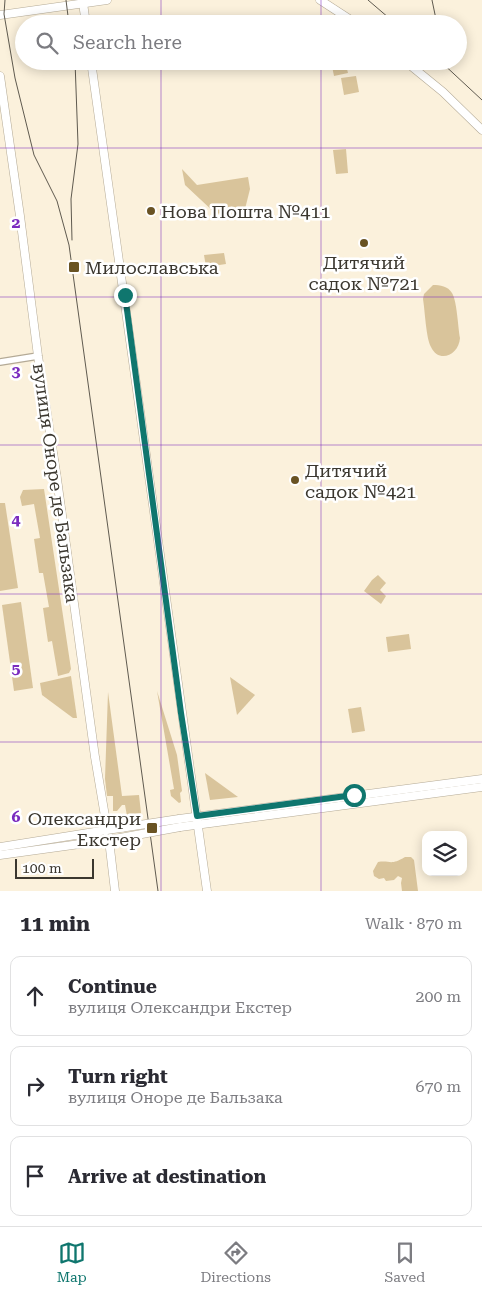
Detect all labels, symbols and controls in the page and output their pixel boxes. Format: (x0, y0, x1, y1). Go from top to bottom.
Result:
search box (15, 15, 467, 70)
icon: search (33, 29, 61, 57)
text: Search here (73, 31, 182, 54)
place label: Нова Пошта №411 (161, 201, 331, 222)
marker: Нова Пошта №411 (145, 205, 157, 217)
text: 2 (12, 213, 21, 232)
marker: Дитячий садок №721 (358, 237, 370, 249)
place label: Дитячий садок №721 (308, 252, 420, 294)
place label: Милославська (85, 257, 219, 278)
marker: Милославська (67, 260, 81, 274)
route end (114, 284, 137, 307)
text: 3 (12, 362, 21, 381)
street label: вулиця Оноре де Бальзака (29, 362, 83, 604)
place label: Дитячий садок №421 (305, 460, 416, 502)
marker: Дитячий садок №421 (289, 474, 301, 486)
text: 4 (12, 510, 21, 529)
text: 5 (12, 659, 21, 678)
route start (343, 784, 366, 807)
text: 6 (12, 807, 21, 826)
place label: Олександри Екстер (28, 808, 141, 850)
marker: Олександри Екстер (145, 821, 159, 835)
map controls (422, 831, 467, 876)
button: layers (422, 831, 467, 876)
scale bar (15, 856, 94, 879)
text: 100 m (22, 860, 62, 876)
text: 11 min (20, 912, 90, 936)
text: Walk · 870 m (365, 914, 462, 933)
text: Continue (68, 975, 157, 998)
icon: ahead (21, 982, 49, 1010)
text: 200 m (415, 987, 461, 1006)
text: вулиця Олександри Екстер (68, 998, 292, 1017)
text: Turn right (68, 1065, 168, 1088)
icon: right (21, 1072, 49, 1100)
text: 670 m (415, 1077, 461, 1096)
text: вулиця Оноре де Бальзака (68, 1088, 283, 1107)
icon: arrive (21, 1162, 49, 1190)
text: Arrive at destination (68, 1165, 266, 1188)
tab: Map (57, 1239, 87, 1285)
tab: Directions (200, 1239, 271, 1285)
tab: Saved (385, 1239, 425, 1285)

